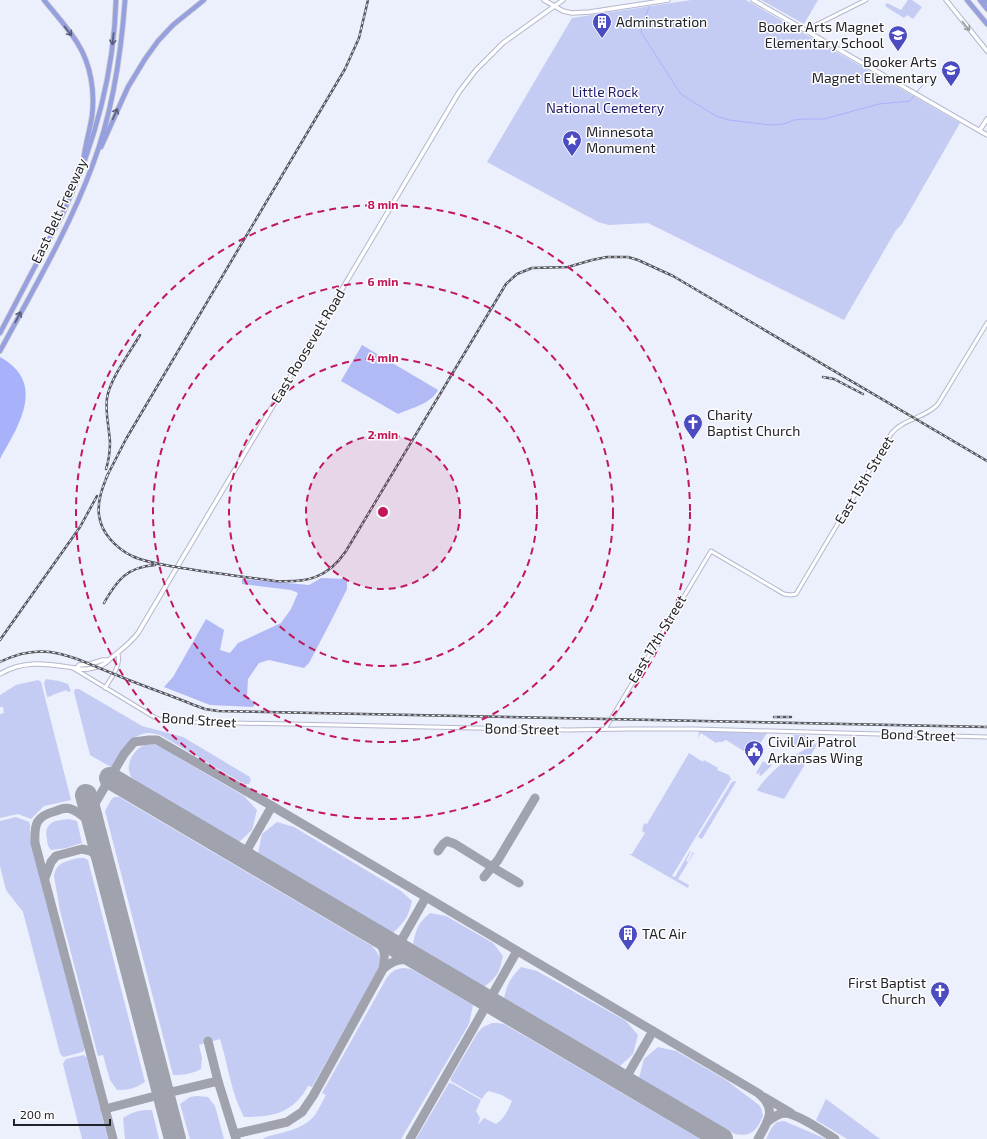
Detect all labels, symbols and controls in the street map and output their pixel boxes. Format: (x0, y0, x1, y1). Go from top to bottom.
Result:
building icon: Adminstration (591, 11, 613, 39)
place label: Adminstration (616, 13, 707, 30)
place label: Booker Arts Magnet Elementary School (758, 18, 885, 51)
one-way arrow (962, 20, 971, 31)
school or university icon: Booker Arts Magnet Elementary School (887, 24, 909, 52)
one-way arrow (64, 25, 73, 36)
one-way arrow (109, 32, 117, 45)
place label: Booker Arts Magnet Elementary (812, 53, 938, 86)
school or university icon: Booker Arts Magnet Elementary (940, 59, 962, 87)
park label: Little Rock National Cemetery (546, 83, 665, 116)
one-way arrow (112, 109, 120, 121)
place label: Minnesota Monument (586, 123, 656, 156)
place icon: Minnesota Monument (561, 129, 583, 157)
street label: East Belt Freeway (27, 155, 91, 266)
text: 8 min (367, 197, 399, 211)
text: 6 min (368, 274, 398, 288)
street label: East Roosevelt Road (267, 286, 348, 406)
one-way arrow (15, 311, 23, 323)
text: 4 min (367, 350, 399, 364)
place label: Charity Baptist Church (707, 406, 800, 439)
church icon: Charity Baptist Church (682, 412, 704, 440)
text: 2 min (368, 427, 398, 441)
street label: East 15th Street (831, 433, 897, 527)
centre of rings (376, 505, 390, 519)
street label: East 17th Street (624, 592, 689, 686)
street label: Bond Street (161, 708, 237, 731)
street label: Bond Street (484, 719, 560, 738)
street label: Bond Street (880, 725, 956, 744)
place label: Civil Air Patrol Arkansas Wing (768, 733, 863, 766)
public building icon: Civil Air Patrol Arkansas Wing (743, 739, 765, 767)
building icon: TAC Air (617, 923, 639, 951)
place label: TAC Air (642, 925, 687, 942)
place label: First Baptist Church (848, 974, 926, 1007)
church icon: First Baptist Church (929, 980, 951, 1008)
scale bar (14, 1101, 110, 1127)
text: 200 m (20, 1107, 54, 1121)

